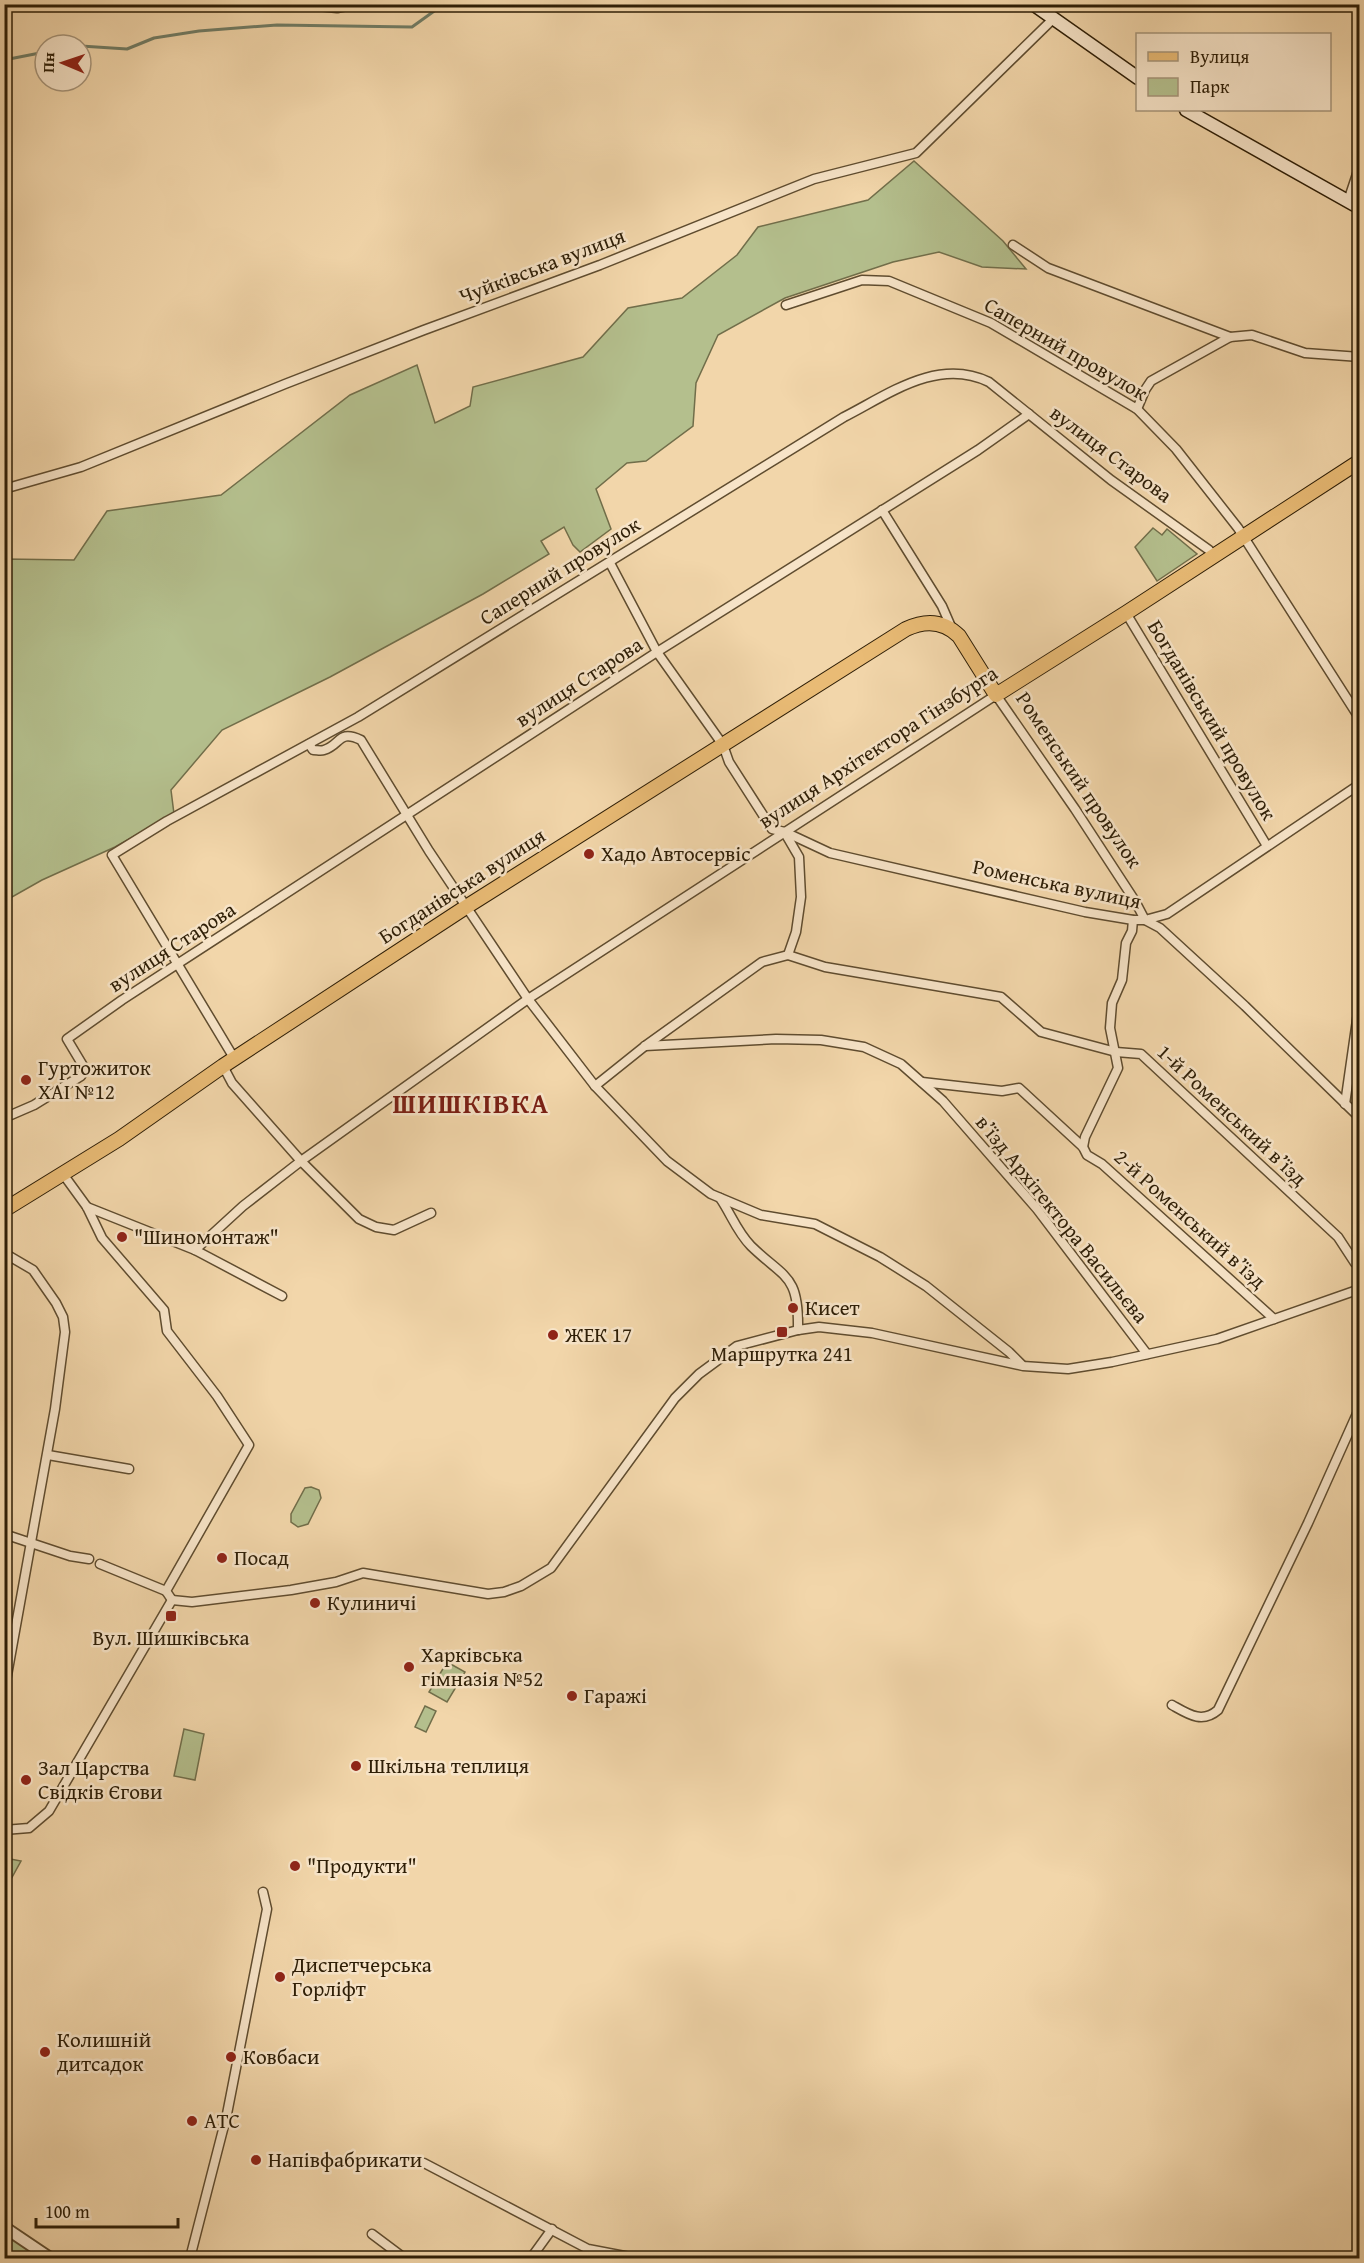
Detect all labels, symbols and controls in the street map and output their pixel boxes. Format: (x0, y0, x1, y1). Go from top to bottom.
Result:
north arrow (33, 33, 93, 93)
legend (1136, 33, 1331, 111)
text: Вулиця (1190, 43, 1249, 70)
text: Пн (36, 52, 60, 73)
text: Парк (1190, 73, 1230, 100)
street label: Чуйківська вулиця (454, 219, 630, 311)
street label: Саперний провулок (979, 289, 1154, 408)
street label: вулиця Старова (1044, 397, 1179, 510)
street label: Саперний провулок (473, 509, 646, 633)
street label: Богданівський провулок (1140, 614, 1285, 826)
street label: вулиця Старова (509, 629, 648, 734)
street label: вулиця Архітектора Гінзбурга (752, 657, 1003, 836)
street label: Роменський провулок (1009, 685, 1150, 874)
street label: Богданівська вулиця (372, 820, 552, 951)
place label: Хадо Автосервіс (601, 838, 751, 869)
marker: Хадо Автосервіс (582, 847, 596, 861)
street label: Роменська вулиця (970, 851, 1145, 917)
street label: вулиця Старова (102, 894, 241, 999)
street label: 1-й Роменський в’їзд (1150, 1037, 1315, 1193)
place label: Гуртожиток ХАІ №12 (38, 1052, 151, 1107)
marker: Гуртожиток ХАІ №12 (19, 1073, 33, 1087)
district label: ШИШКІВКА (392, 1083, 550, 1123)
street label: в’їзд Архітектора Васильєва (969, 1108, 1156, 1329)
street label: 2-й Роменський в’їзд (1107, 1142, 1274, 1296)
place label: "Шиномонтаж" (134, 1221, 279, 1252)
marker: "Шиномонтаж" (115, 1230, 129, 1244)
place label: Кисет (805, 1292, 860, 1323)
marker: Кисет (786, 1301, 800, 1315)
place label: ЖЕК 17 (564, 1319, 632, 1350)
marker: Маршрутка 241 (775, 1325, 789, 1339)
marker: ЖЕК 17 (546, 1328, 560, 1342)
place label: Маршрутка 241 (711, 1338, 853, 1369)
place label: Посад (234, 1542, 290, 1573)
marker: Посад (215, 1551, 229, 1565)
place label: Кулиничі (327, 1587, 417, 1618)
marker: Кулиничі (308, 1596, 322, 1610)
marker: Вул. Шишківська (164, 1609, 178, 1623)
place label: Вул. Шишківська (92, 1622, 250, 1653)
place label: Харківська гімназія №52 (421, 1639, 543, 1694)
marker: Харківська гімназія №52 (402, 1660, 416, 1674)
place label: Гаражі (584, 1680, 647, 1711)
marker: Гаражі (565, 1689, 579, 1703)
place label: Шкільна теплиця (368, 1750, 530, 1781)
place label: Зал Царства Свідків Єгови (38, 1752, 163, 1807)
marker: Шкільна теплиця (349, 1759, 363, 1773)
marker: Зал Царства Свідків Єгови (19, 1773, 33, 1787)
place label: "Продукти" (307, 1850, 417, 1881)
marker: "Продукти" (288, 1859, 302, 1873)
place label: Диспетчерська Горліфт (291, 1949, 432, 2004)
marker: Диспетчерська Горліфт (273, 1970, 287, 1984)
place label: Колишній дитсадок (57, 2024, 151, 2079)
place label: Ковбаси (243, 2041, 319, 2072)
marker: Колишній дитсадок (38, 2045, 52, 2059)
marker: Ковбаси (224, 2050, 238, 2064)
place label: АТС (204, 2105, 240, 2136)
marker: АТС (185, 2114, 199, 2128)
place label: Напівфабрикати (268, 2144, 422, 2175)
marker: Напівфабрикати (249, 2153, 263, 2167)
scale bar (36, 2191, 178, 2229)
text: 100 m (45, 2198, 90, 2225)

